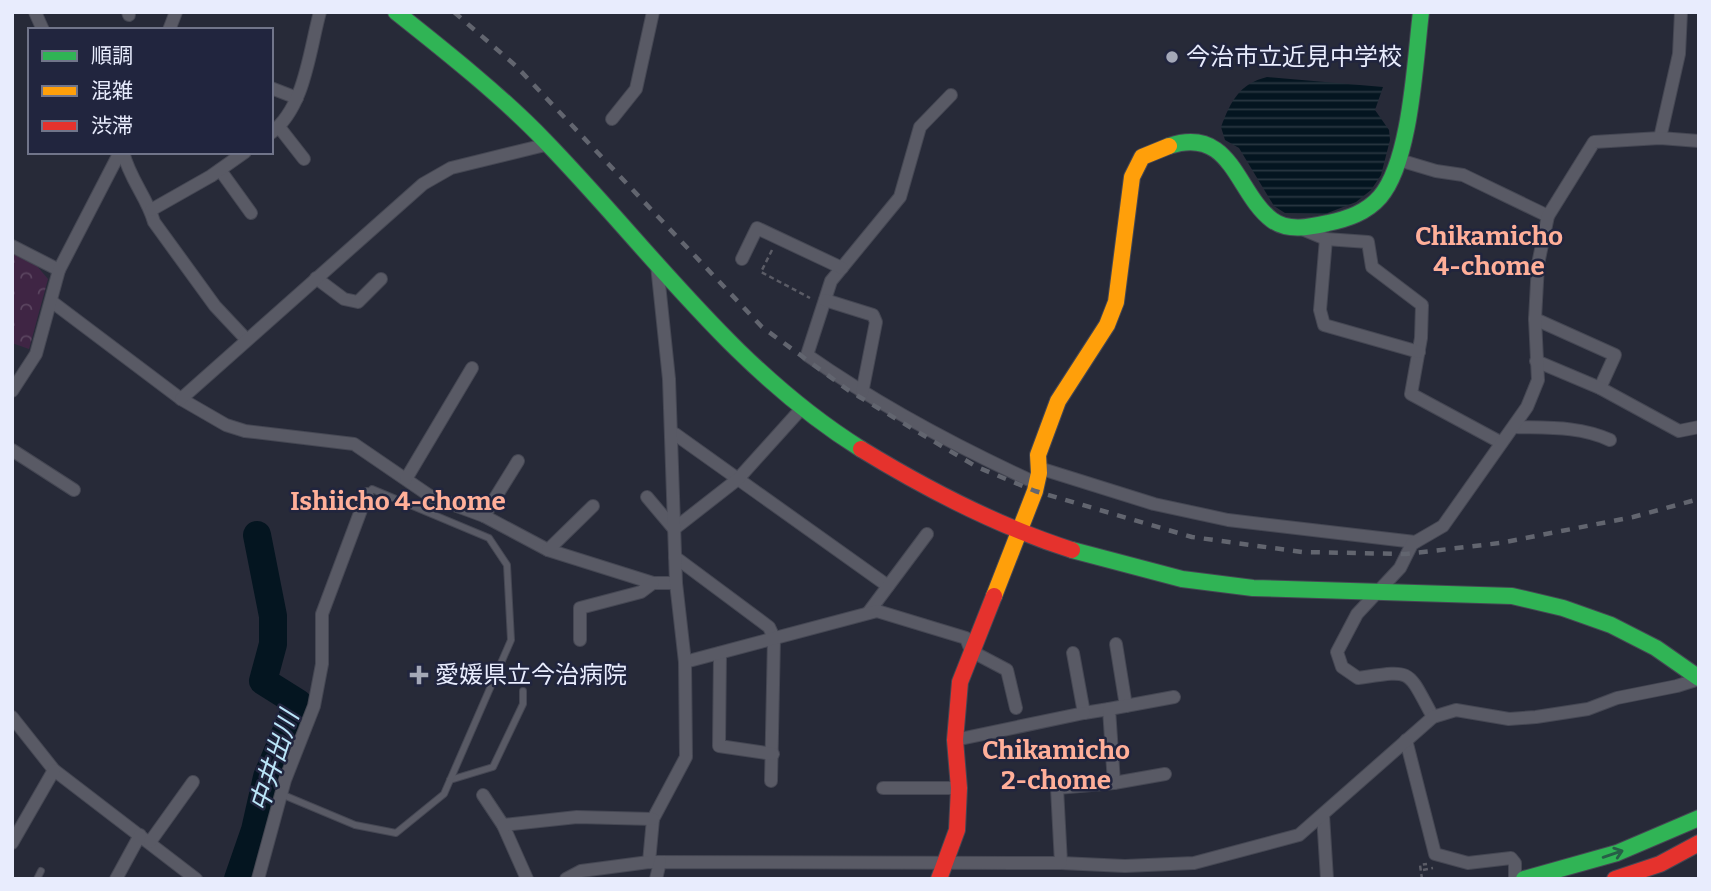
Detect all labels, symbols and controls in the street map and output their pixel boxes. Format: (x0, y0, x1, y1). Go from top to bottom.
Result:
legend (28, 28, 273, 154)
text: 順調 (91, 43, 133, 69)
place label: 今治市立近見中学校 (1186, 43, 1402, 71)
marker: 今治市立近見中学校 (1164, 49, 1180, 65)
text: 混雑 (91, 78, 133, 104)
text: 渋滞 (91, 113, 133, 139)
district label: Chikamicho 4-chome (1415, 221, 1563, 282)
district label: Ishiicho 4-chome (290, 486, 506, 517)
place label: 愛媛県立今治病院 (435, 661, 627, 689)
marker: 愛媛県立今治病院 (409, 665, 429, 685)
water label: 中井出川 (244, 704, 306, 815)
district label: Chikamicho 2-chome (982, 735, 1130, 796)
one-way arrow (1602, 847, 1624, 859)

